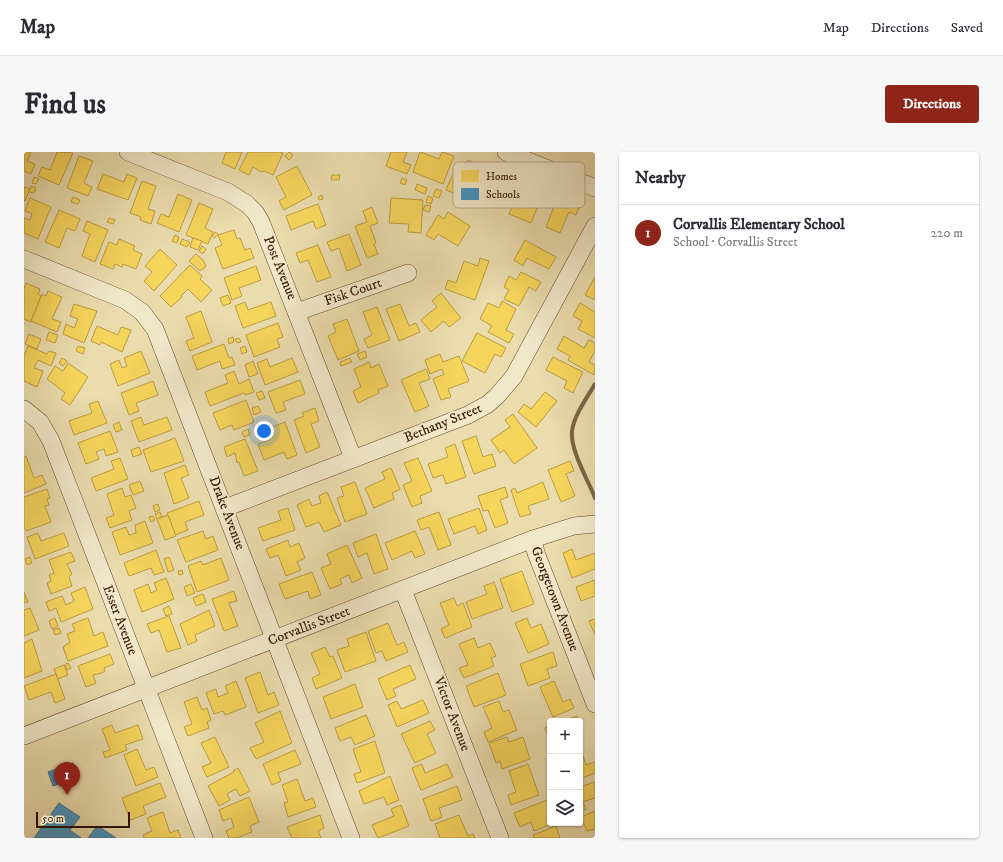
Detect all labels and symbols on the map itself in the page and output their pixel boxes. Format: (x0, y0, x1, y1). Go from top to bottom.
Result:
legend (453, 162, 585, 208)
text: Homes (486, 170, 517, 184)
text: Schools (486, 188, 520, 202)
street label: Post Avenue (259, 233, 301, 303)
street label: Fisk Court (322, 274, 384, 310)
street label: Bethany Street (401, 399, 485, 447)
your location (254, 421, 274, 441)
street label: Drake Avenue (205, 474, 249, 553)
street label: Georgetown Avenue (527, 544, 583, 654)
street label: Esser Avenue (98, 582, 142, 658)
street label: Corvallis Street (265, 602, 353, 650)
street label: Victor Avenue (429, 673, 474, 754)
pin: 1 (54, 762, 80, 795)
scale bar (36, 810, 130, 829)

